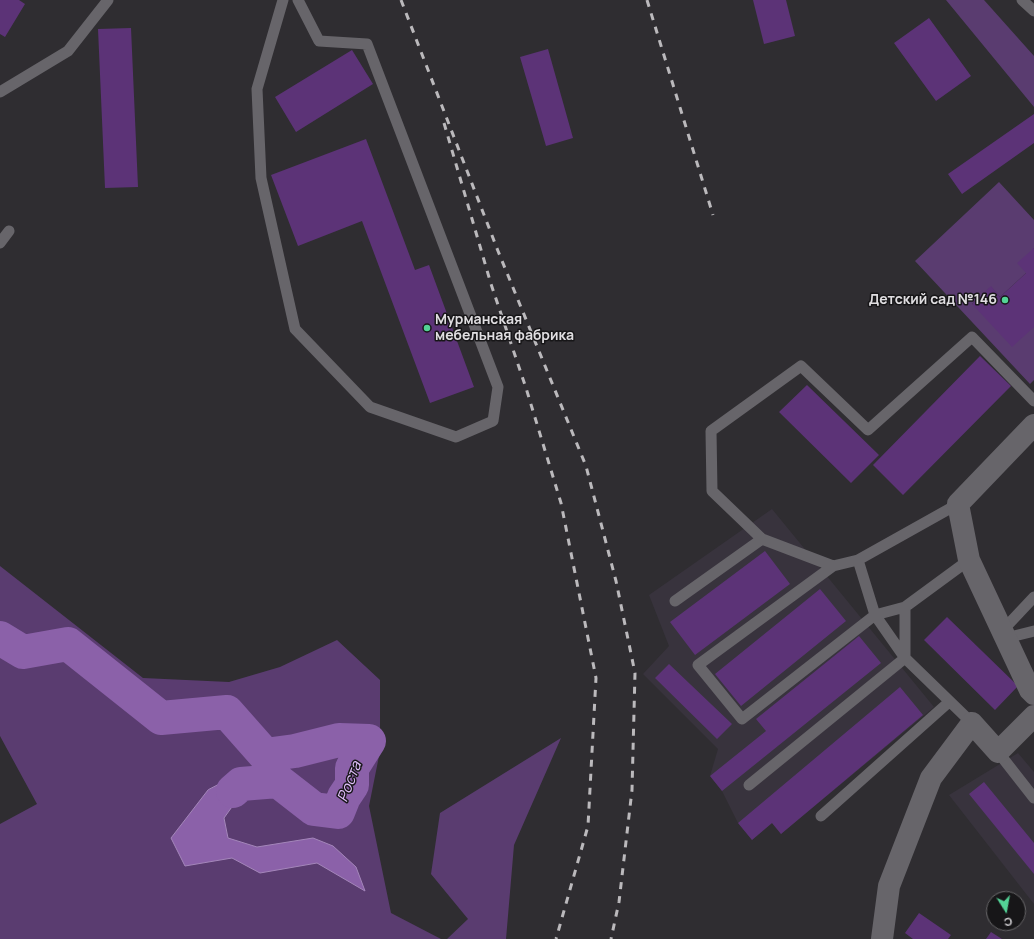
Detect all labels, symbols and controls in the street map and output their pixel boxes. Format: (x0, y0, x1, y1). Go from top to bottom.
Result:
place label: Детский сад №146 (869, 292, 997, 308)
marker: Детский сад №146 (1000, 295, 1010, 305)
place label: Мурманская мебельная фабрика (435, 312, 574, 344)
marker: Мурманская мебельная фабрика (422, 323, 432, 333)
water label: Роста (334, 759, 366, 805)
north arrow (986, 891, 1026, 931)
text: С (1003, 914, 1014, 930)

